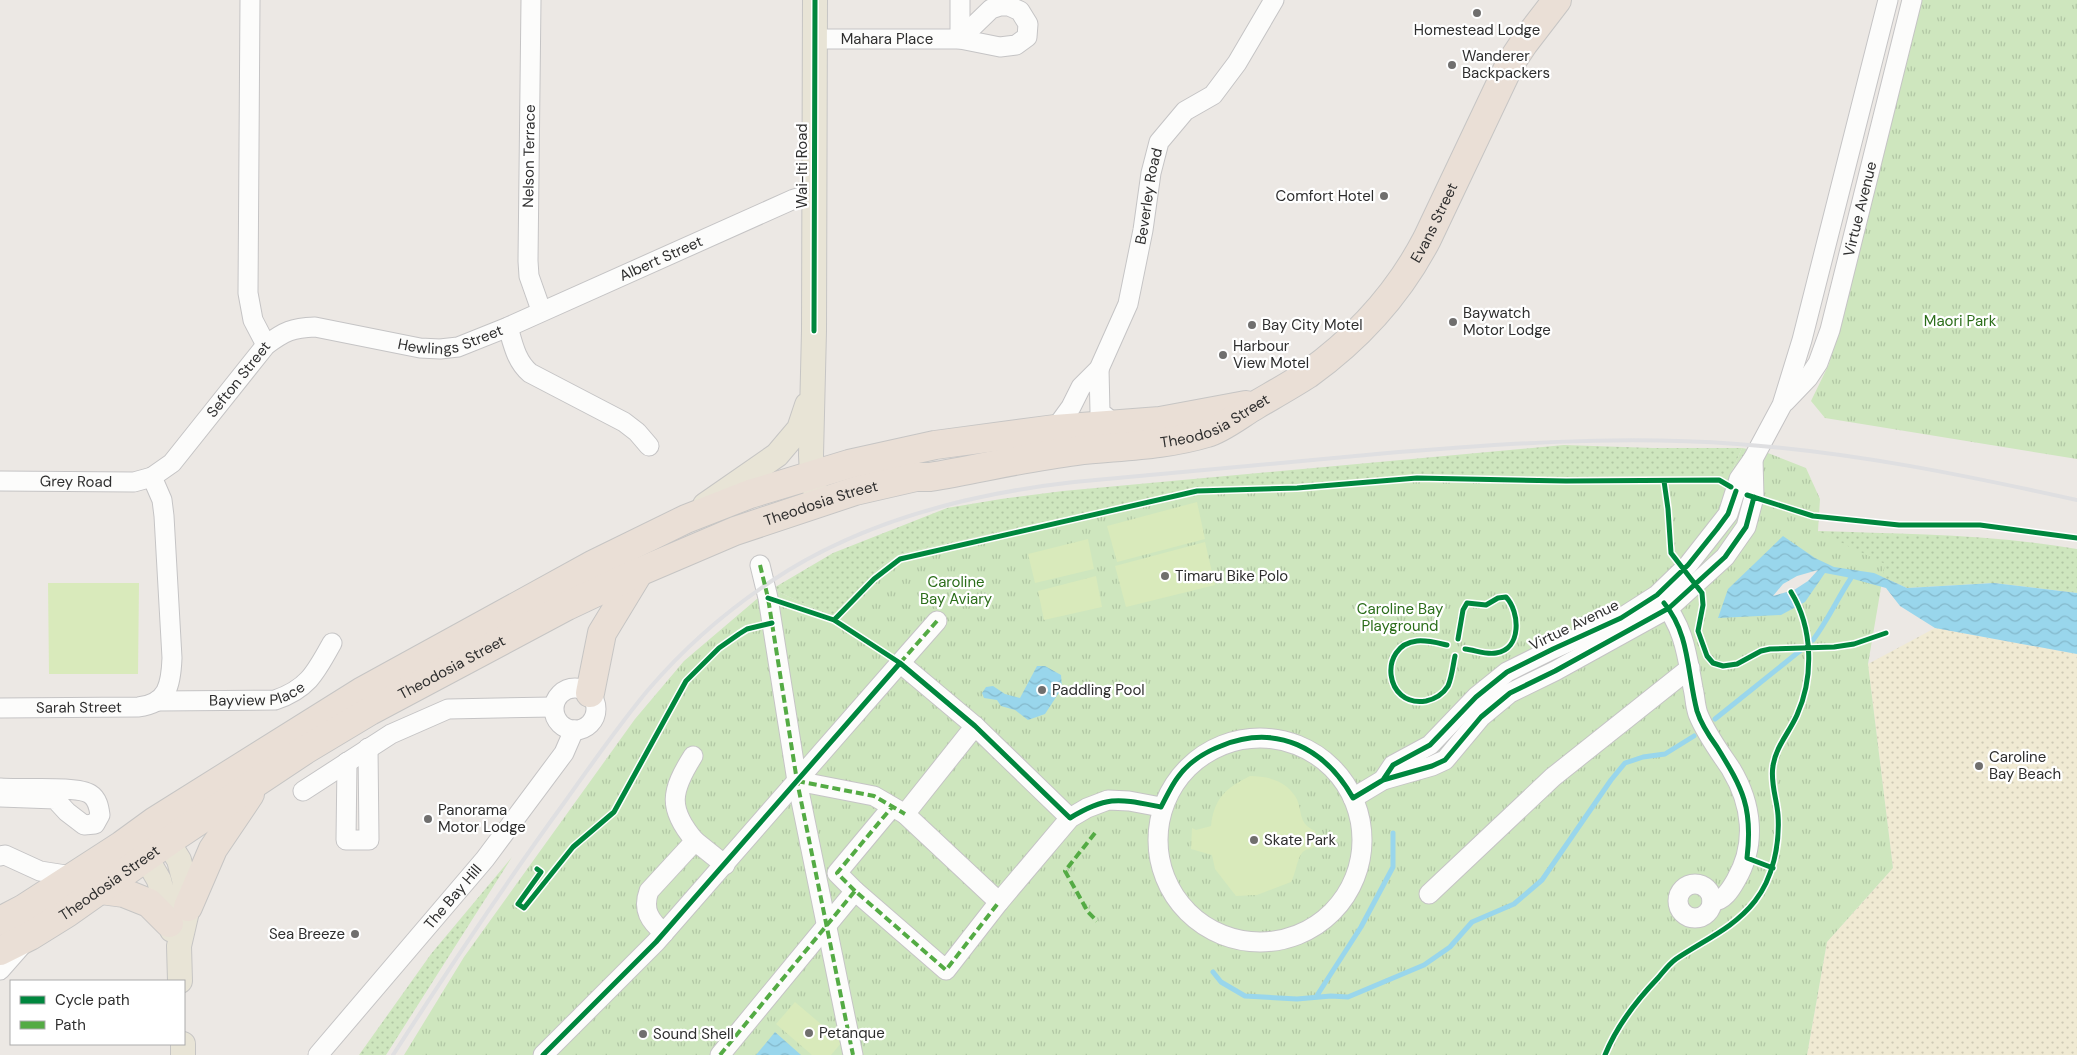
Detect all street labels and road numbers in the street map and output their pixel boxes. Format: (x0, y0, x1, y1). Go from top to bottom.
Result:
street label: Mahara Place (841, 29, 933, 49)
street label: Nelson Terrace (518, 104, 540, 208)
street label: Wai-Iti Road (792, 123, 812, 209)
street label: Beverley Road (1130, 146, 1167, 246)
street label: Virtue Avenue (1839, 159, 1881, 259)
street label: Evans Street (1406, 179, 1462, 267)
street label: Albert Street (616, 231, 706, 286)
street label: Hewlings Street (396, 320, 506, 359)
street label: Sefton Street (202, 337, 275, 422)
street label: Theodosia Street (1159, 389, 1273, 453)
street label: Grey Road (40, 471, 112, 492)
street label: Theodosia Street (761, 476, 880, 531)
street label: Virtue Avenue (1526, 595, 1622, 655)
street label: Theodosia Street (395, 631, 509, 704)
street label: Bayview Place (209, 677, 309, 711)
street label: Sarah Street (36, 697, 122, 718)
street label: Theodosia Street (55, 841, 164, 925)
street label: The Bay Hill (420, 860, 486, 933)

